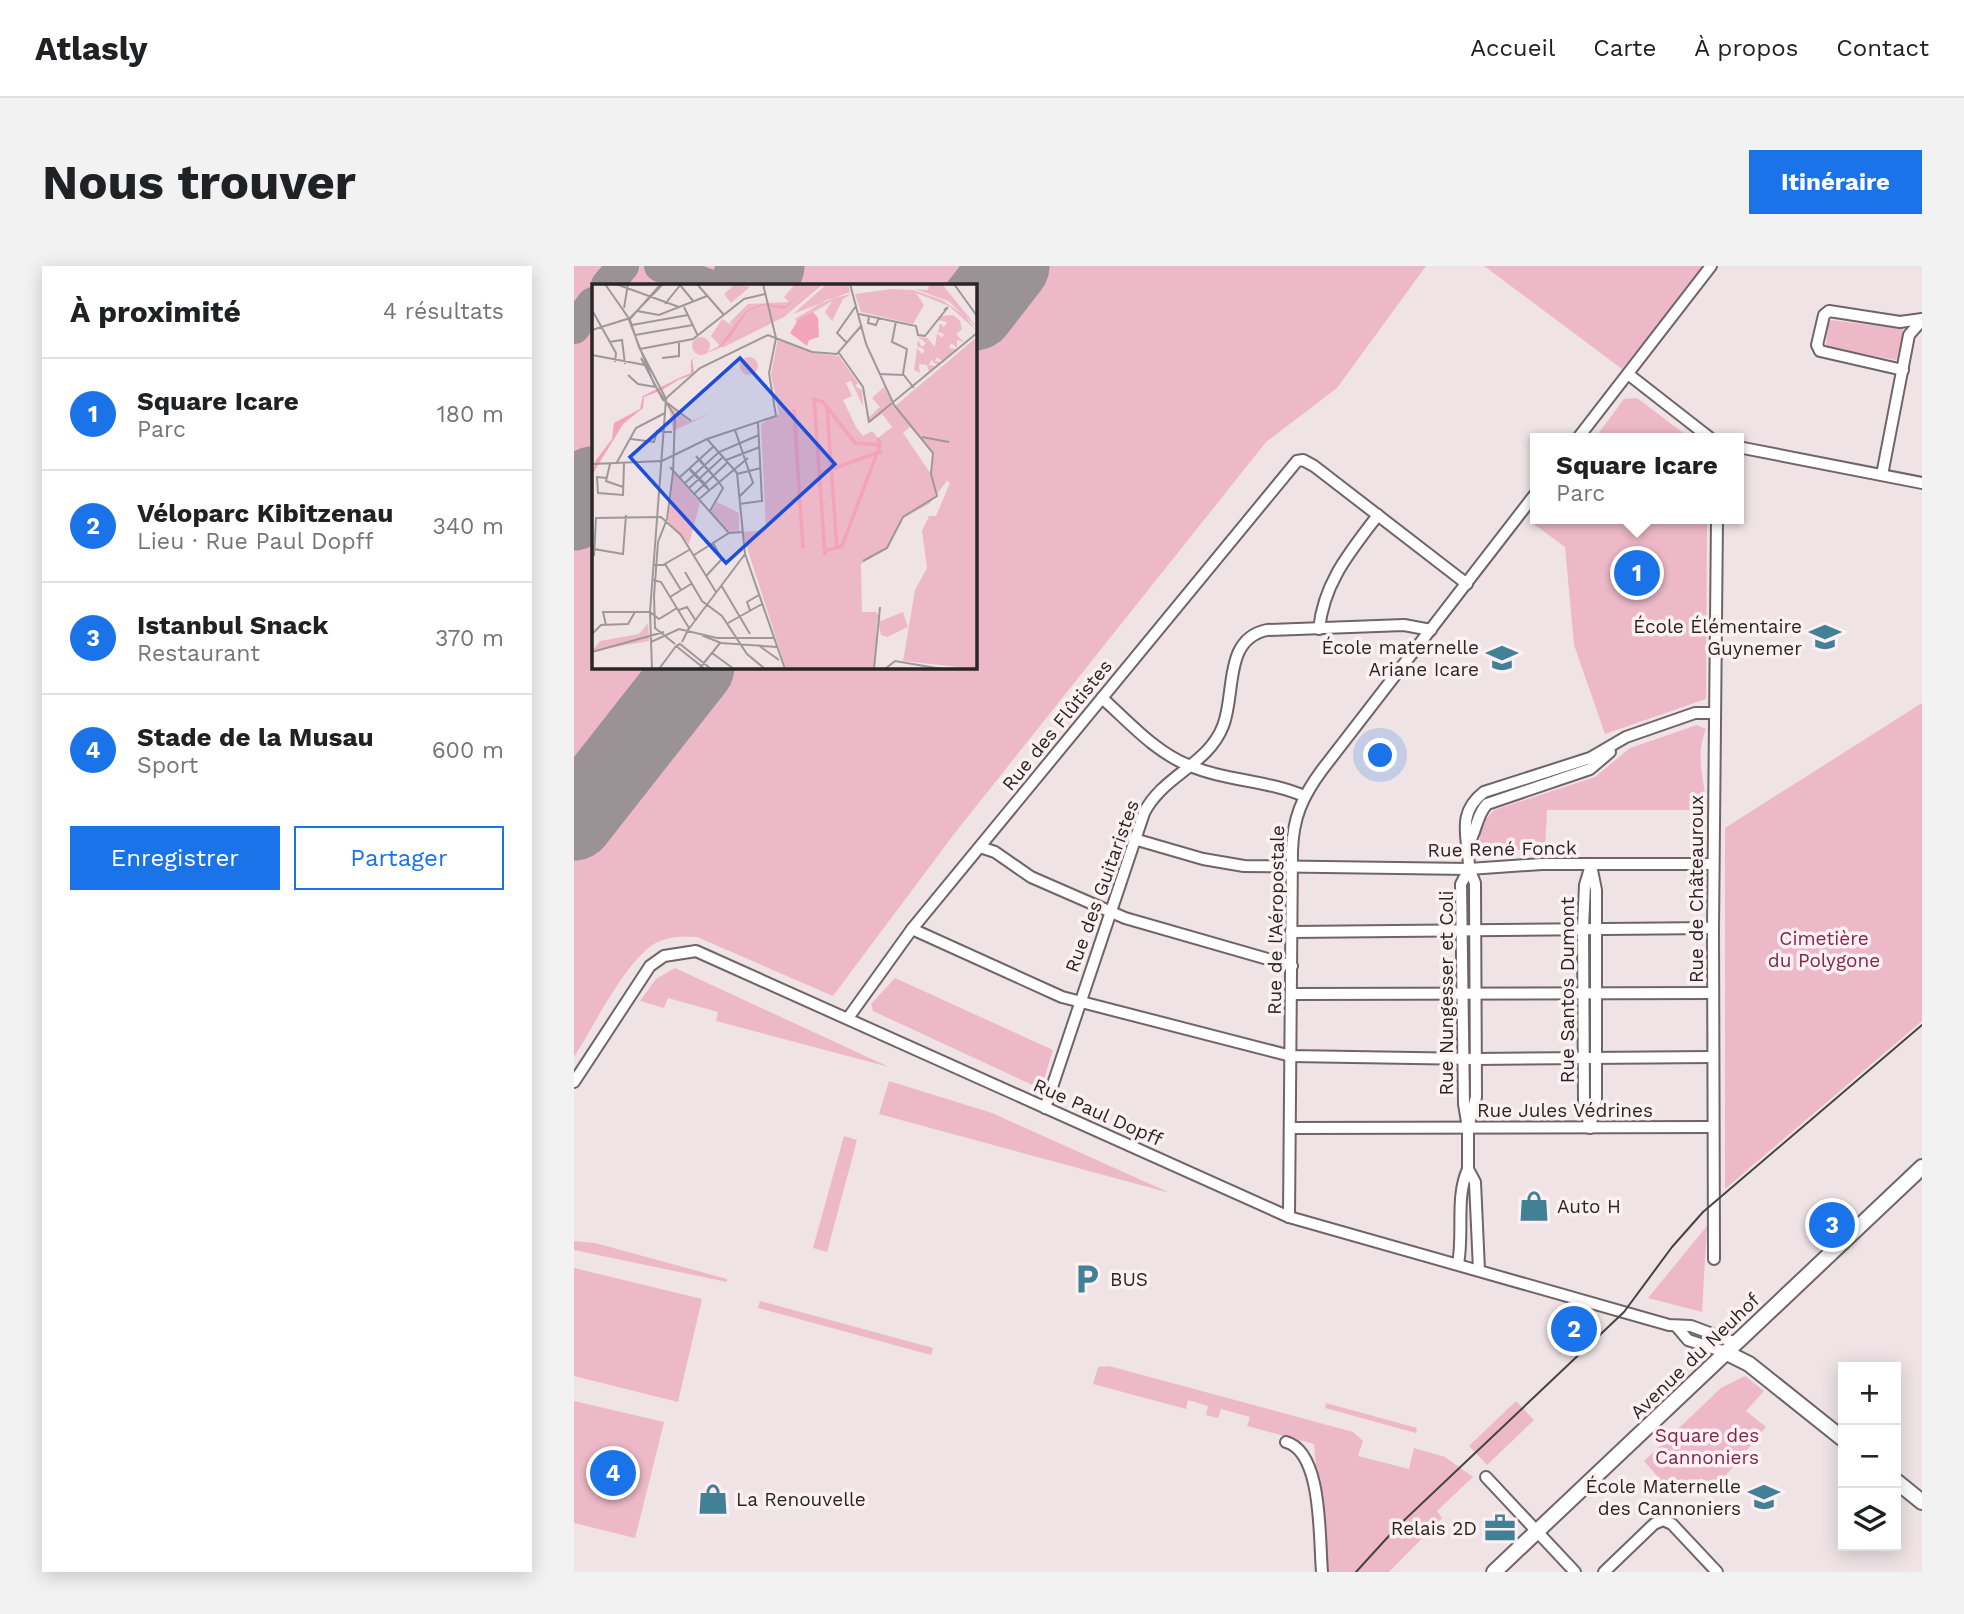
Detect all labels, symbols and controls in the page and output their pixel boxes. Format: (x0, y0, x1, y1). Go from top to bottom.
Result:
text: Atlasly (35, 29, 147, 68)
text: Accueil (1470, 34, 1555, 62)
text: Carte (1593, 34, 1656, 62)
text: À propos (1694, 34, 1798, 62)
text: Contact (1836, 34, 1929, 62)
button: Itinéraire (1749, 150, 1922, 214)
text: Nous trouver (42, 153, 356, 211)
inset map (592, 284, 976, 668)
text: À proximité (70, 294, 241, 329)
text: 4 résultats (383, 298, 504, 325)
text: Square Icare (137, 386, 299, 416)
text: 1 (88, 401, 98, 428)
text: 180 m (437, 401, 504, 428)
text: Parc (137, 416, 186, 443)
popup (1530, 433, 1744, 524)
text: Square Icare (1556, 450, 1718, 480)
text: Parc (1556, 480, 1605, 507)
text: Véloparc Kibitzenau (137, 498, 393, 528)
text: 2 (86, 513, 100, 540)
text: 340 m (432, 513, 504, 540)
text: Lieu · Rue Paul Dopff (137, 528, 374, 555)
pin: 1 (1614, 547, 1660, 599)
text: Istanbul Snack (137, 610, 328, 640)
place label: École Élémentaire Guynemer (1633, 615, 1802, 660)
school or university icon: École Élémentaire Guynemer (1808, 620, 1842, 654)
text: 3 (86, 625, 100, 652)
text: 370 m (435, 625, 504, 652)
place label: École maternelle Ariane Icare (1321, 636, 1479, 681)
text: Restaurant (137, 640, 260, 667)
school or university icon: École maternelle Ariane Icare (1485, 641, 1519, 675)
street label: Rue des Flûtistes (997, 655, 1117, 795)
text: Stade de la Musau (137, 722, 374, 752)
text: 4 (86, 737, 100, 764)
text: 600 m (432, 737, 504, 764)
your location (1363, 738, 1397, 772)
text: Sport (137, 752, 198, 779)
street label: Rue de Châteauroux (1685, 795, 1708, 983)
street label: Rue des Guitaristes (1060, 797, 1144, 975)
street label: Rue de l'Aéropostale (1263, 825, 1289, 1015)
button: Enregistrer (70, 826, 280, 890)
button: Partager (294, 826, 504, 890)
street label: Rue René Fonck (1427, 836, 1577, 862)
street label: Rue Nungesser et Coli (1435, 890, 1458, 1096)
street label: Rue Santos Dumont (1556, 897, 1579, 1083)
park label: Cimetière du Polygone (1768, 927, 1880, 972)
street label: Rue Paul Dopff (1030, 1073, 1166, 1151)
street label: Rue Jules Védrines (1477, 1099, 1653, 1122)
shop icon: Auto H (1517, 1189, 1551, 1223)
place label: Auto H (1557, 1195, 1621, 1218)
pin: 3 (1809, 1199, 1855, 1251)
parking icon: BUS (1070, 1262, 1104, 1296)
place label: BUS (1110, 1268, 1148, 1291)
street label: Avenue du Neuhof (1626, 1288, 1765, 1424)
pin: 2 (1551, 1303, 1597, 1355)
map controls (1838, 1362, 1901, 1551)
button: + (1838, 1362, 1901, 1425)
park label: Square des Cannoniers (1655, 1424, 1759, 1469)
button: − (1838, 1425, 1901, 1488)
pin: 4 (590, 1447, 636, 1499)
place label: École Maternelle des Cannoniers (1585, 1475, 1741, 1520)
school or university icon: École Maternelle des Cannoniers (1747, 1480, 1781, 1514)
shop icon: La Renouvelle (696, 1482, 730, 1516)
place label: La Renouvelle (736, 1488, 866, 1511)
button: layers (1838, 1488, 1901, 1551)
office icon: Relais 2D (1483, 1511, 1517, 1545)
place label: Relais 2D (1391, 1517, 1477, 1540)

